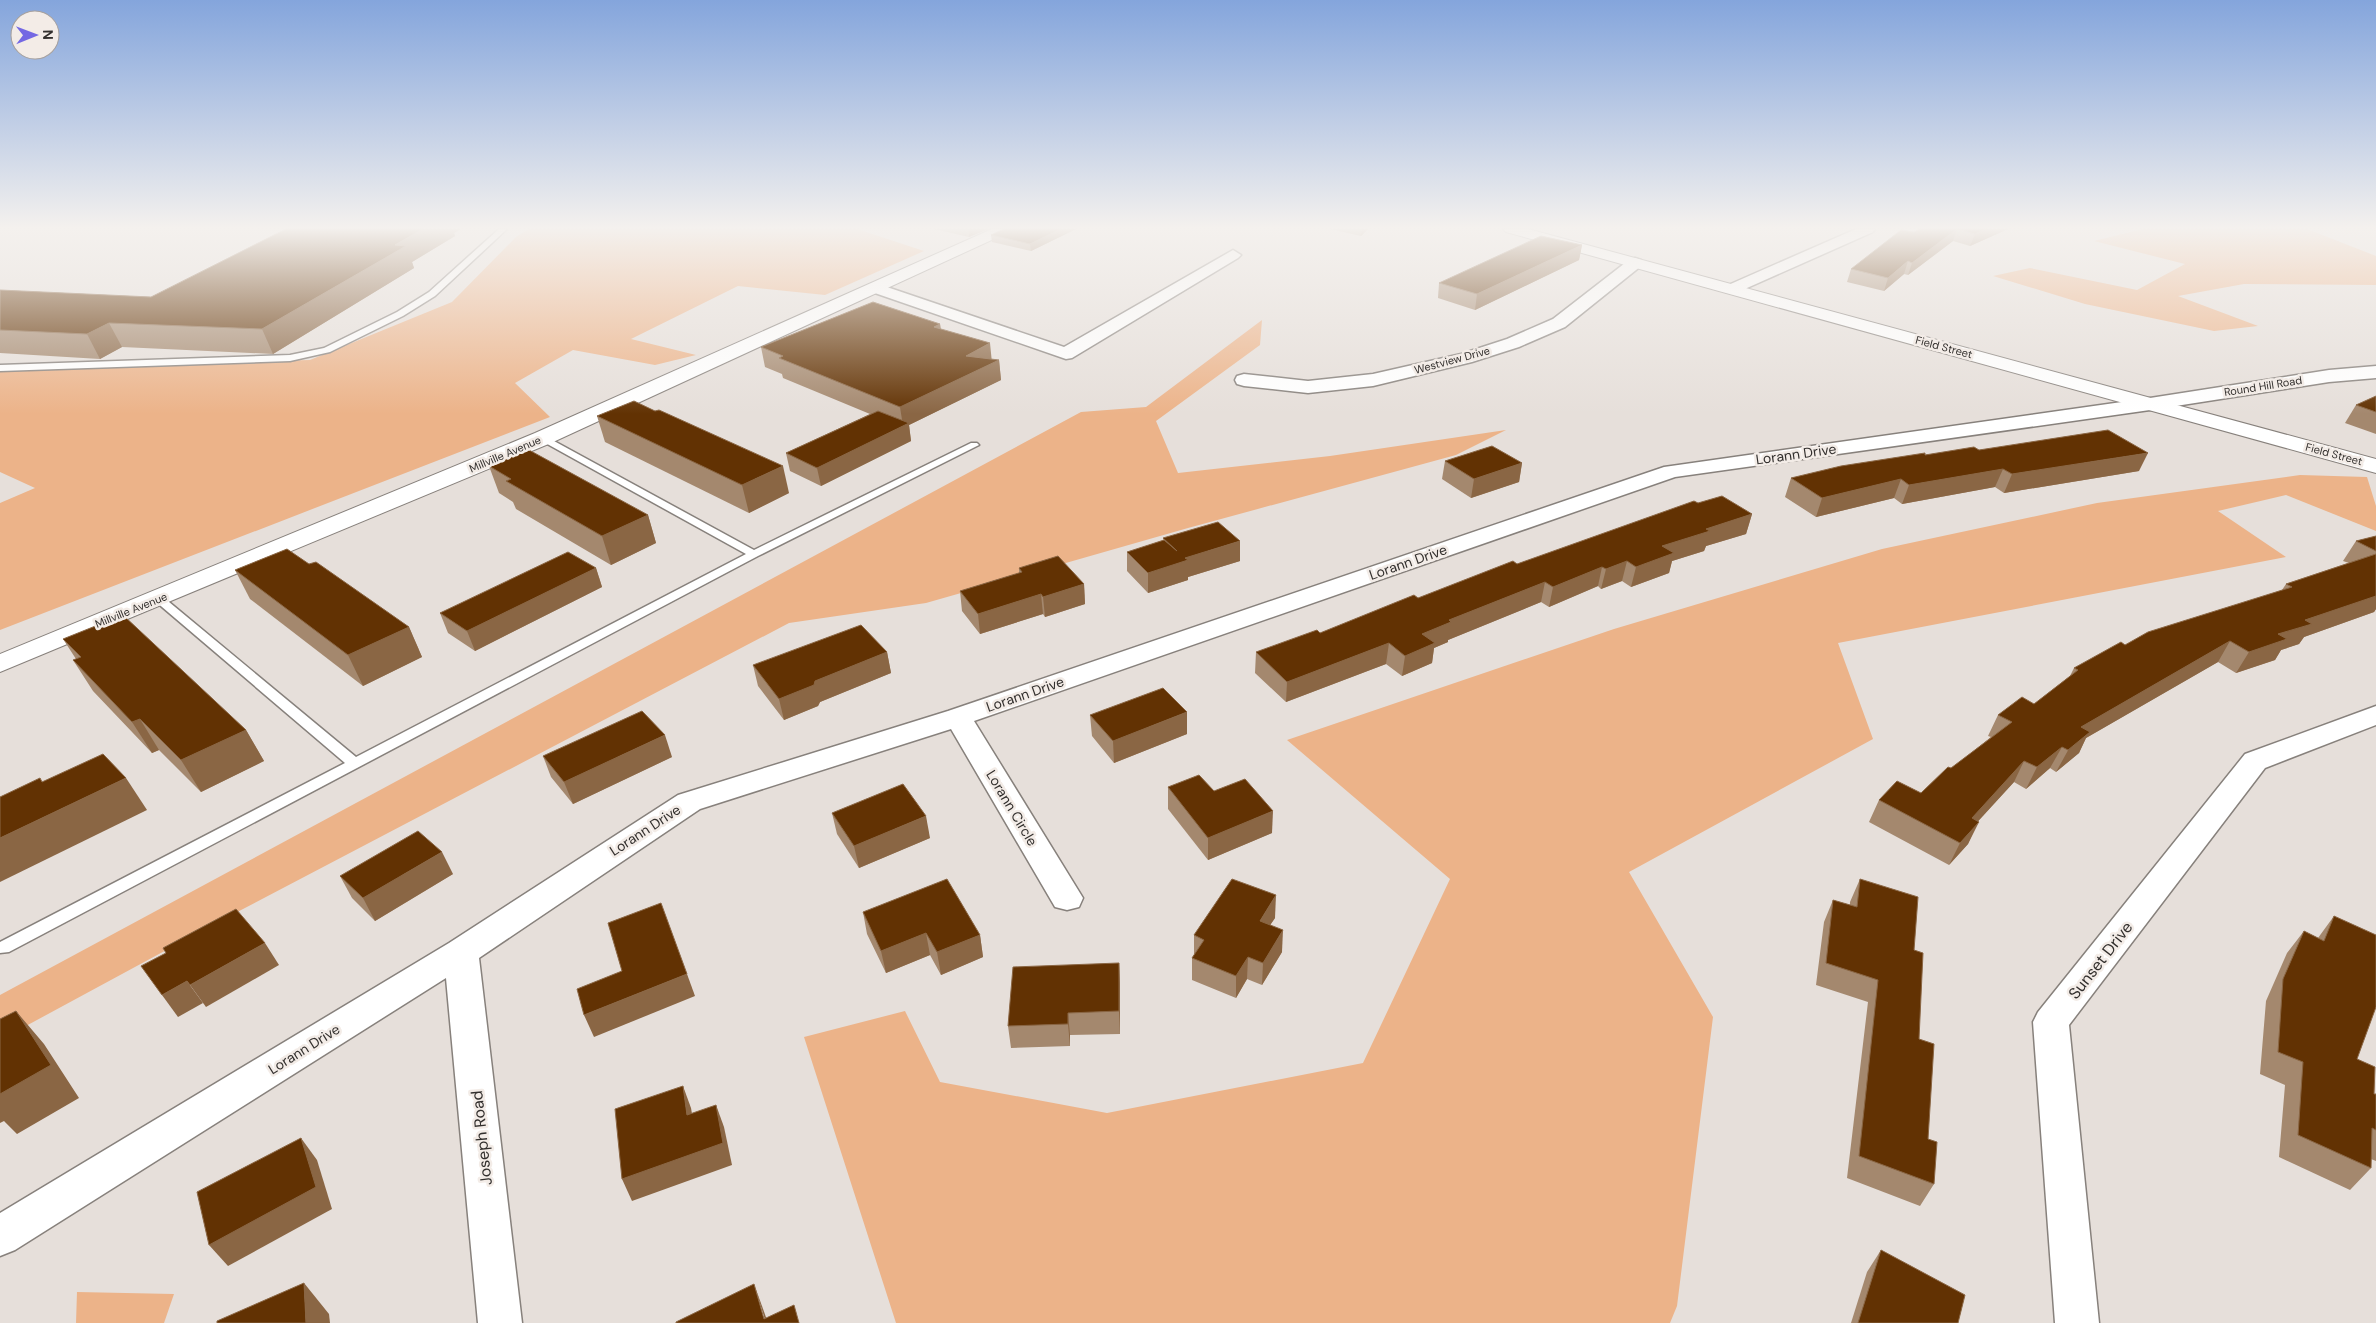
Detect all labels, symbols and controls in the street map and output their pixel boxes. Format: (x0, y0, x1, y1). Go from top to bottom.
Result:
north arrow (10, 10, 60, 60)
text: N (39, 30, 57, 40)
street label: Field Street (1914, 333, 1974, 361)
street label: Westview Drive (1413, 343, 1491, 377)
street label: Round Hill Road (2223, 373, 2303, 399)
street label: Millville Avenue (467, 433, 543, 475)
street label: Lorann Drive (1755, 439, 1837, 469)
street label: Field Street (2304, 440, 2364, 468)
street label: Lorann Drive (1367, 540, 1449, 584)
street label: Millville Avenue (93, 589, 169, 631)
street label: Lorann Drive (984, 672, 1066, 716)
street label: Lorann Circle (982, 767, 1042, 849)
street label: Lorann Drive (606, 800, 684, 860)
street label: Sunset Drive (2064, 917, 2137, 1003)
street label: Lorann Drive (265, 1020, 343, 1078)
street label: Joseph Road (466, 1089, 497, 1186)

